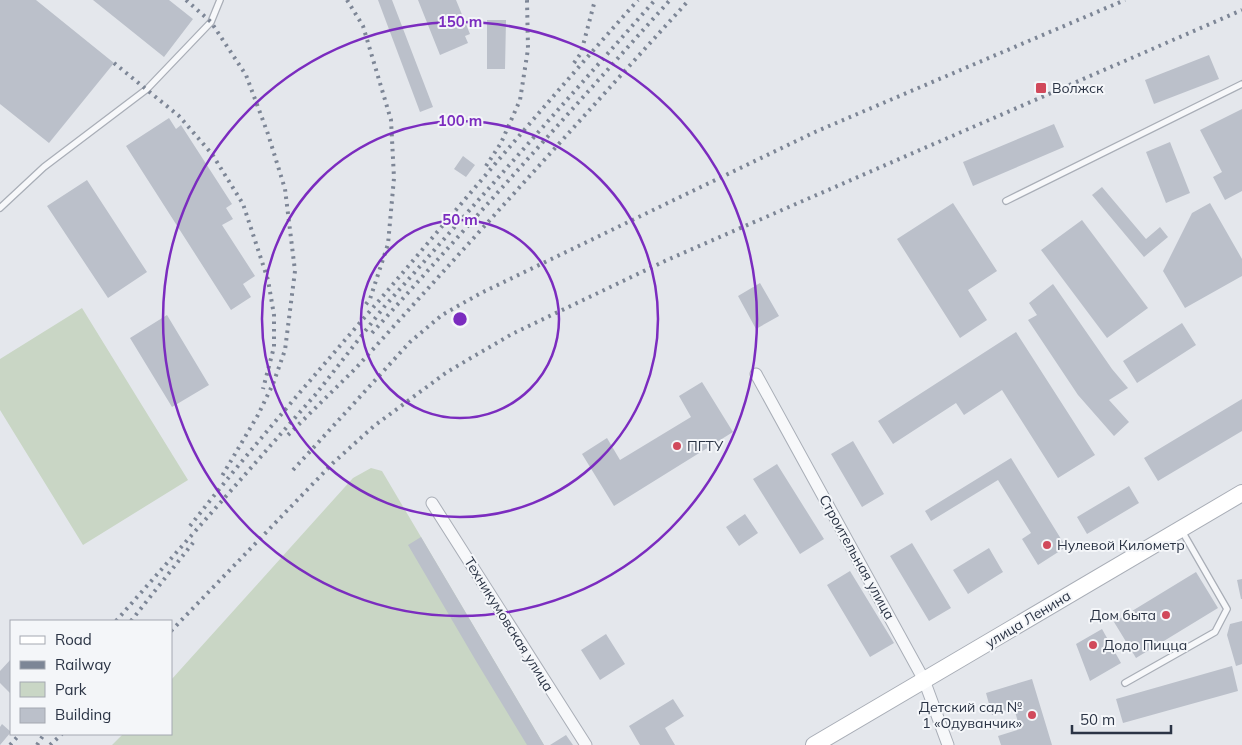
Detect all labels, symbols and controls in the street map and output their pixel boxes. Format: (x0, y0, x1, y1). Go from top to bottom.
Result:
text: 150 m (438, 12, 482, 31)
place label: Волжск (1052, 79, 1104, 97)
marker: Волжск (1034, 81, 1048, 95)
text: 100 m (438, 111, 482, 130)
text: 50 m (442, 210, 478, 229)
centre of rings (451, 310, 469, 328)
place label: ПГТУ (687, 437, 724, 455)
marker: ПГТУ (671, 440, 683, 452)
street label: Строительная улица (815, 491, 899, 623)
place label: Нулевой Километр (1057, 536, 1185, 554)
marker: Нулевой Километр (1041, 539, 1053, 551)
street label: Техникумовская улица (460, 553, 558, 695)
street label: улица Ленина (982, 586, 1074, 652)
place label: Дом быта (1090, 606, 1156, 624)
marker: Дом быта (1160, 609, 1172, 621)
legend (10, 620, 172, 735)
text: Road (55, 630, 92, 649)
place label: Додо Пицца (1103, 636, 1187, 654)
marker: Додо Пицца (1087, 639, 1099, 651)
text: Railway (55, 655, 111, 674)
text: Park (55, 680, 87, 699)
place label: Детский сад № 1 «Одуванчик» (919, 698, 1022, 732)
scale bar (1072, 702, 1171, 734)
text: Building (55, 705, 111, 724)
marker: Детский сад № 1 «Одуванчик» (1026, 709, 1038, 721)
text: 50 m (1080, 710, 1115, 729)

